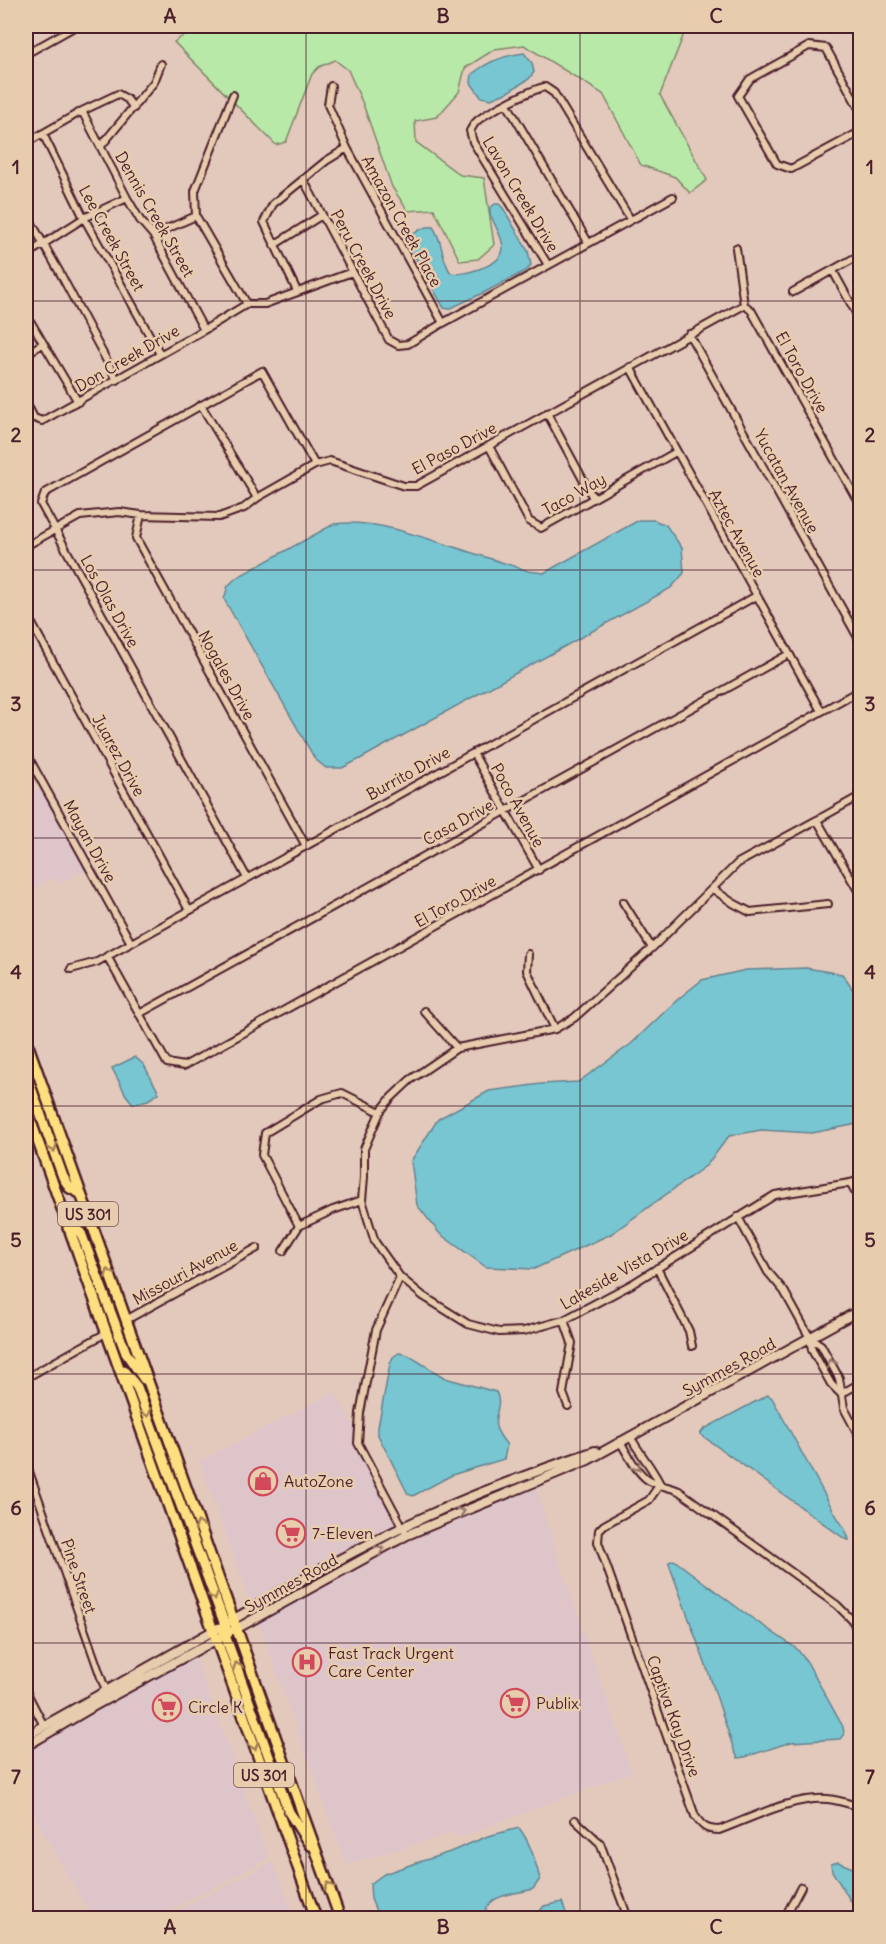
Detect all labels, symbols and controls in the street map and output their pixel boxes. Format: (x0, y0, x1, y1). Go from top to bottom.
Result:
text: A (164, 3, 177, 28)
text: B (436, 3, 450, 28)
text: C (709, 3, 723, 28)
street label: Lavon Creek Drive (479, 133, 563, 255)
street label: Dennis Creek Street (111, 148, 199, 281)
street label: Amazon Creek Place (358, 152, 446, 290)
text: 1 (12, 154, 20, 179)
text: 1 (866, 154, 874, 179)
street label: Lee Creek Street (75, 182, 150, 295)
street label: Peru Creek Drive (327, 206, 401, 322)
street label: Don Creek Drive (71, 320, 183, 396)
street label: El Toro Drive (771, 328, 833, 416)
street label: El Paso Drive (408, 417, 500, 479)
text: 2 (11, 422, 22, 447)
text: 2 (865, 422, 876, 447)
street label: Yucatan Avenue (750, 426, 824, 536)
street label: Taco Way (539, 468, 609, 520)
street label: Aztec Avenue (705, 486, 769, 580)
street label: Los Olas Drive (76, 551, 144, 651)
street label: Nogales Drive (194, 627, 260, 723)
text: 3 (10, 691, 22, 716)
text: 3 (864, 691, 876, 716)
street label: Juarez Drive (88, 711, 150, 799)
street label: Burrito Drive (363, 742, 453, 804)
street label: Poco Avenue (487, 760, 549, 850)
street label: Casa Drive (419, 794, 497, 850)
street label: Mayan Drive (59, 796, 121, 886)
street label: El Toro Drive (411, 870, 499, 932)
text: 4 (10, 959, 22, 984)
text: 4 (864, 959, 876, 984)
one-way arrow (45, 1142, 58, 1153)
road number: US 301 (58, 1202, 118, 1226)
street label: Lakeside Vista Drive (557, 1224, 691, 1314)
text: 5 (10, 1227, 22, 1252)
text: 5 (864, 1227, 876, 1252)
street label: Missouri Avenue (129, 1235, 241, 1309)
one-way arrow (104, 1269, 117, 1279)
street label: Symmes Road (679, 1333, 779, 1401)
one-way arrow (827, 1359, 838, 1369)
one-way arrow (139, 1407, 152, 1418)
one-way arrow (629, 1460, 640, 1471)
shop icon: AutoZone (247, 1465, 279, 1497)
place label: AutoZone (284, 1471, 353, 1491)
text: 6 (10, 1495, 22, 1520)
text: 6 (864, 1495, 876, 1520)
one-way arrow (455, 1507, 466, 1519)
supermarket icon: 7-Eleven (275, 1517, 307, 1549)
one-way arrow (194, 1520, 207, 1531)
place label: 7-Eleven (312, 1523, 373, 1543)
street label: Pine Street (57, 1536, 101, 1617)
one-way arrow (373, 1546, 384, 1557)
street label: Symmes Road (241, 1549, 341, 1617)
one-way arrow (206, 1590, 219, 1601)
place label: Fast Track Urgent Care Center (328, 1643, 455, 1681)
hospital icon: Fast Track Urgent Care Center (291, 1646, 323, 1678)
street label: Captiva Kay Drive (643, 1653, 705, 1779)
one-way arrow (231, 1661, 244, 1672)
supermarket icon: Publix (499, 1687, 531, 1719)
supermarket icon: Circle K (151, 1691, 183, 1723)
place label: Publix (536, 1693, 579, 1713)
place label: Circle K (188, 1697, 243, 1717)
one-way arrow (247, 1740, 259, 1751)
road number: US 301 (234, 1763, 294, 1787)
text: 7 (11, 1764, 21, 1789)
text: 7 (865, 1764, 875, 1789)
one-way arrow (323, 1881, 336, 1892)
text: A (164, 1914, 177, 1939)
text: B (436, 1914, 450, 1939)
text: C (709, 1914, 723, 1939)

